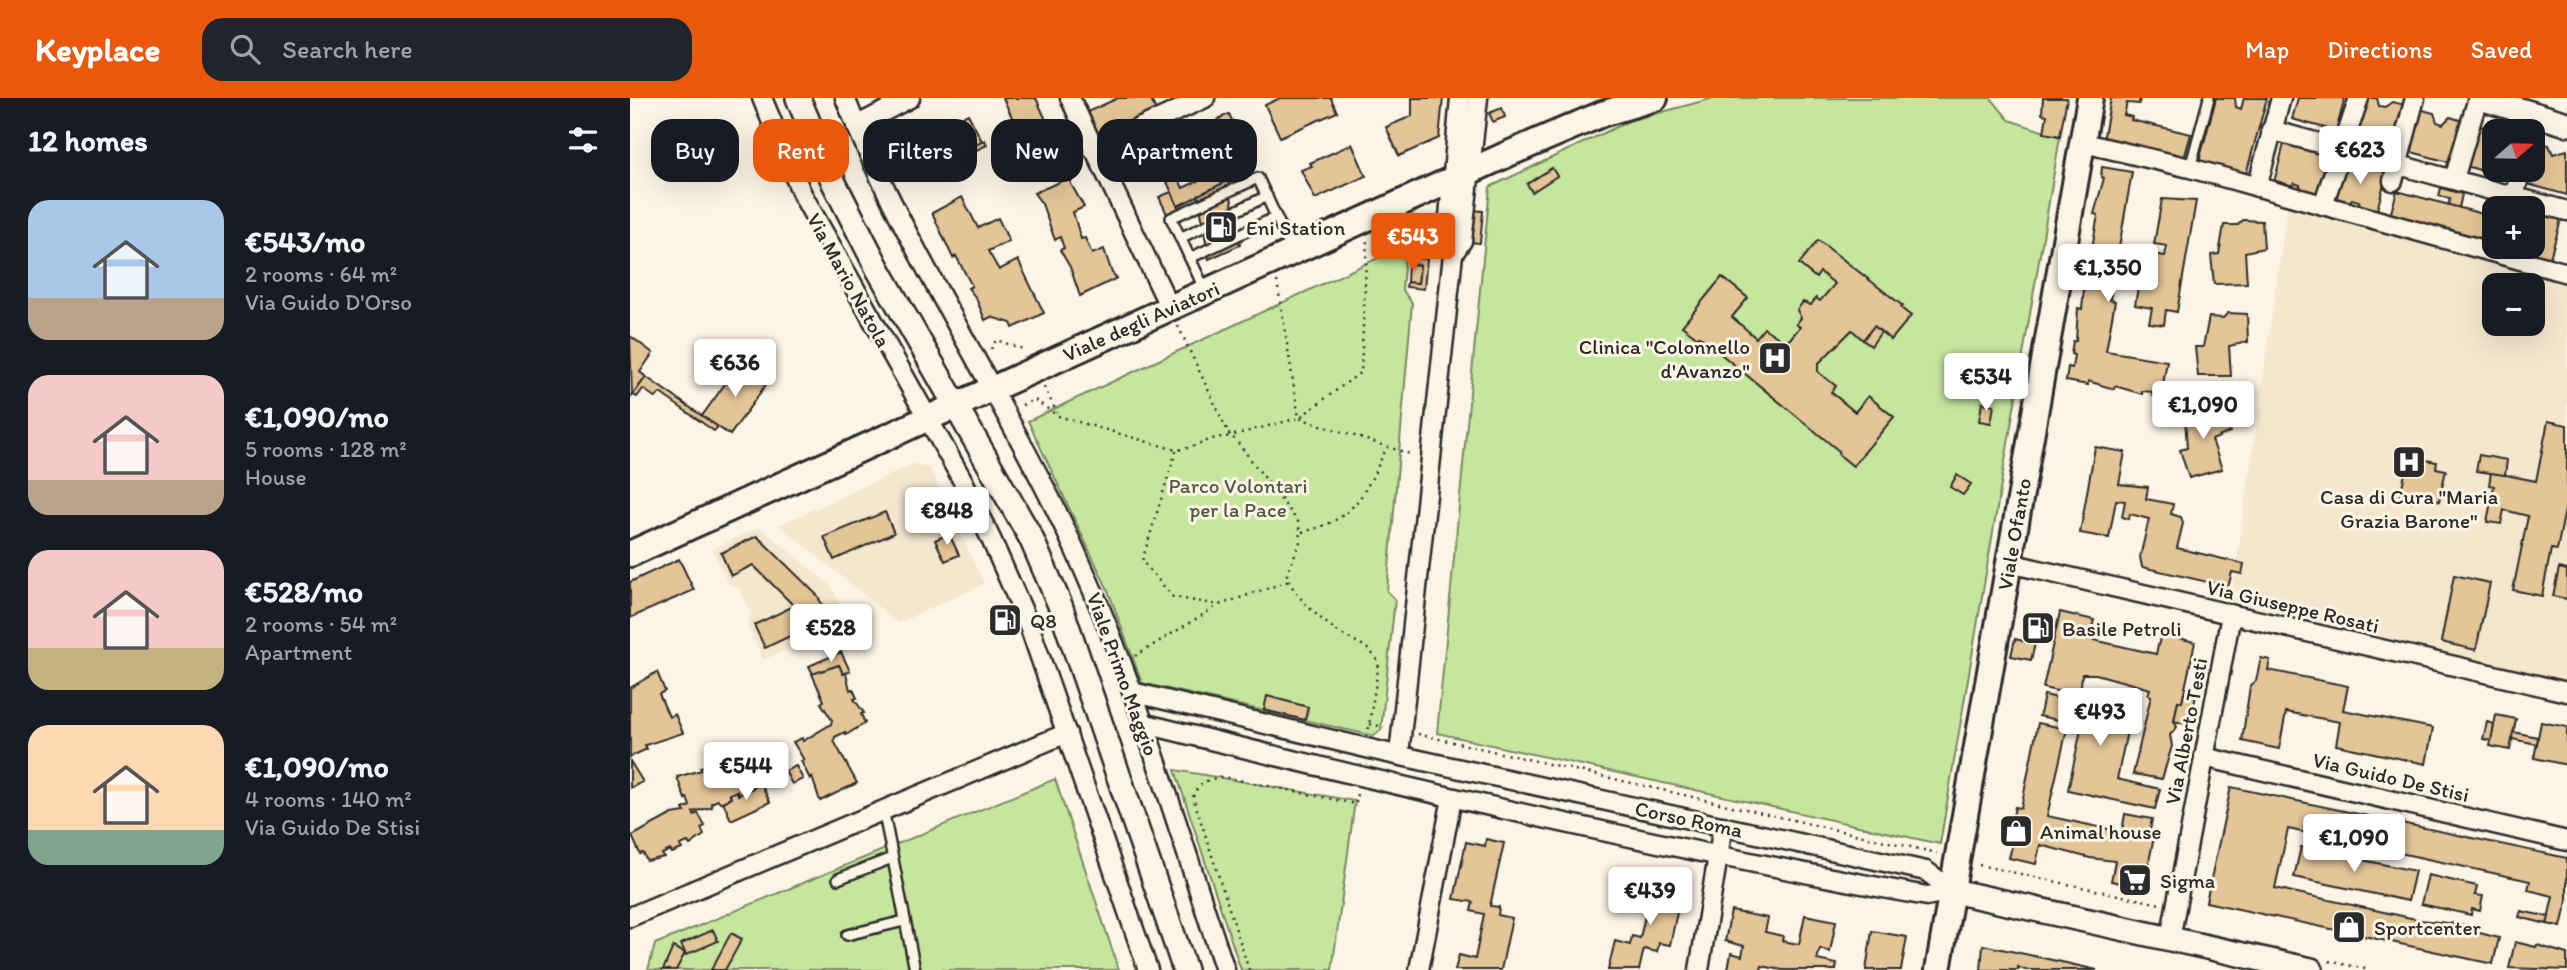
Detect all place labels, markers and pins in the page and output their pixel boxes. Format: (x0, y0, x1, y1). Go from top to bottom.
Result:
pin: €623 (2319, 126, 2401, 186)
fuel station icon: Eni Station (1202, 208, 1240, 246)
pin: €543 (1372, 214, 1454, 273)
place label: Eni Station (1246, 215, 1345, 240)
pin: €1,350 (2051, 244, 2165, 304)
place label: Clinica "Colonnello d'Avanzo" (1579, 334, 1750, 383)
hospital icon: Clinica "Colonnello d'Avanzo" (1756, 339, 1794, 377)
pin: €636 (694, 340, 776, 399)
pin: €534 (1945, 354, 2027, 413)
pin: €1,090 (2146, 382, 2260, 441)
hospital icon: Casa di Cura "Maria Grazia Barone" (2390, 443, 2428, 481)
place label: Casa di Cura "Maria Grazia Barone" (2320, 484, 2498, 533)
pin: €848 (906, 488, 988, 547)
fuel station icon: Q8 (986, 601, 1024, 639)
pin: €528 (790, 604, 872, 664)
place label: Q8 (1030, 608, 1057, 633)
fuel station icon: Basile Petroli (2019, 609, 2057, 647)
place label: Basile Petroli (2062, 616, 2182, 641)
pin: €493 (2059, 688, 2141, 748)
pin: €544 (705, 742, 787, 802)
shop icon: Animal house (1997, 812, 2035, 850)
pin: €1,090 (2297, 814, 2411, 874)
place label: Animal house (2040, 819, 2162, 844)
supermarket icon: Sigma (2116, 861, 2154, 899)
pin: €439 (1609, 868, 1691, 927)
place label: Sigma (2160, 868, 2215, 893)
shop icon: Sportcenter (2330, 908, 2368, 946)
place label: Sportcenter (2374, 915, 2482, 940)

